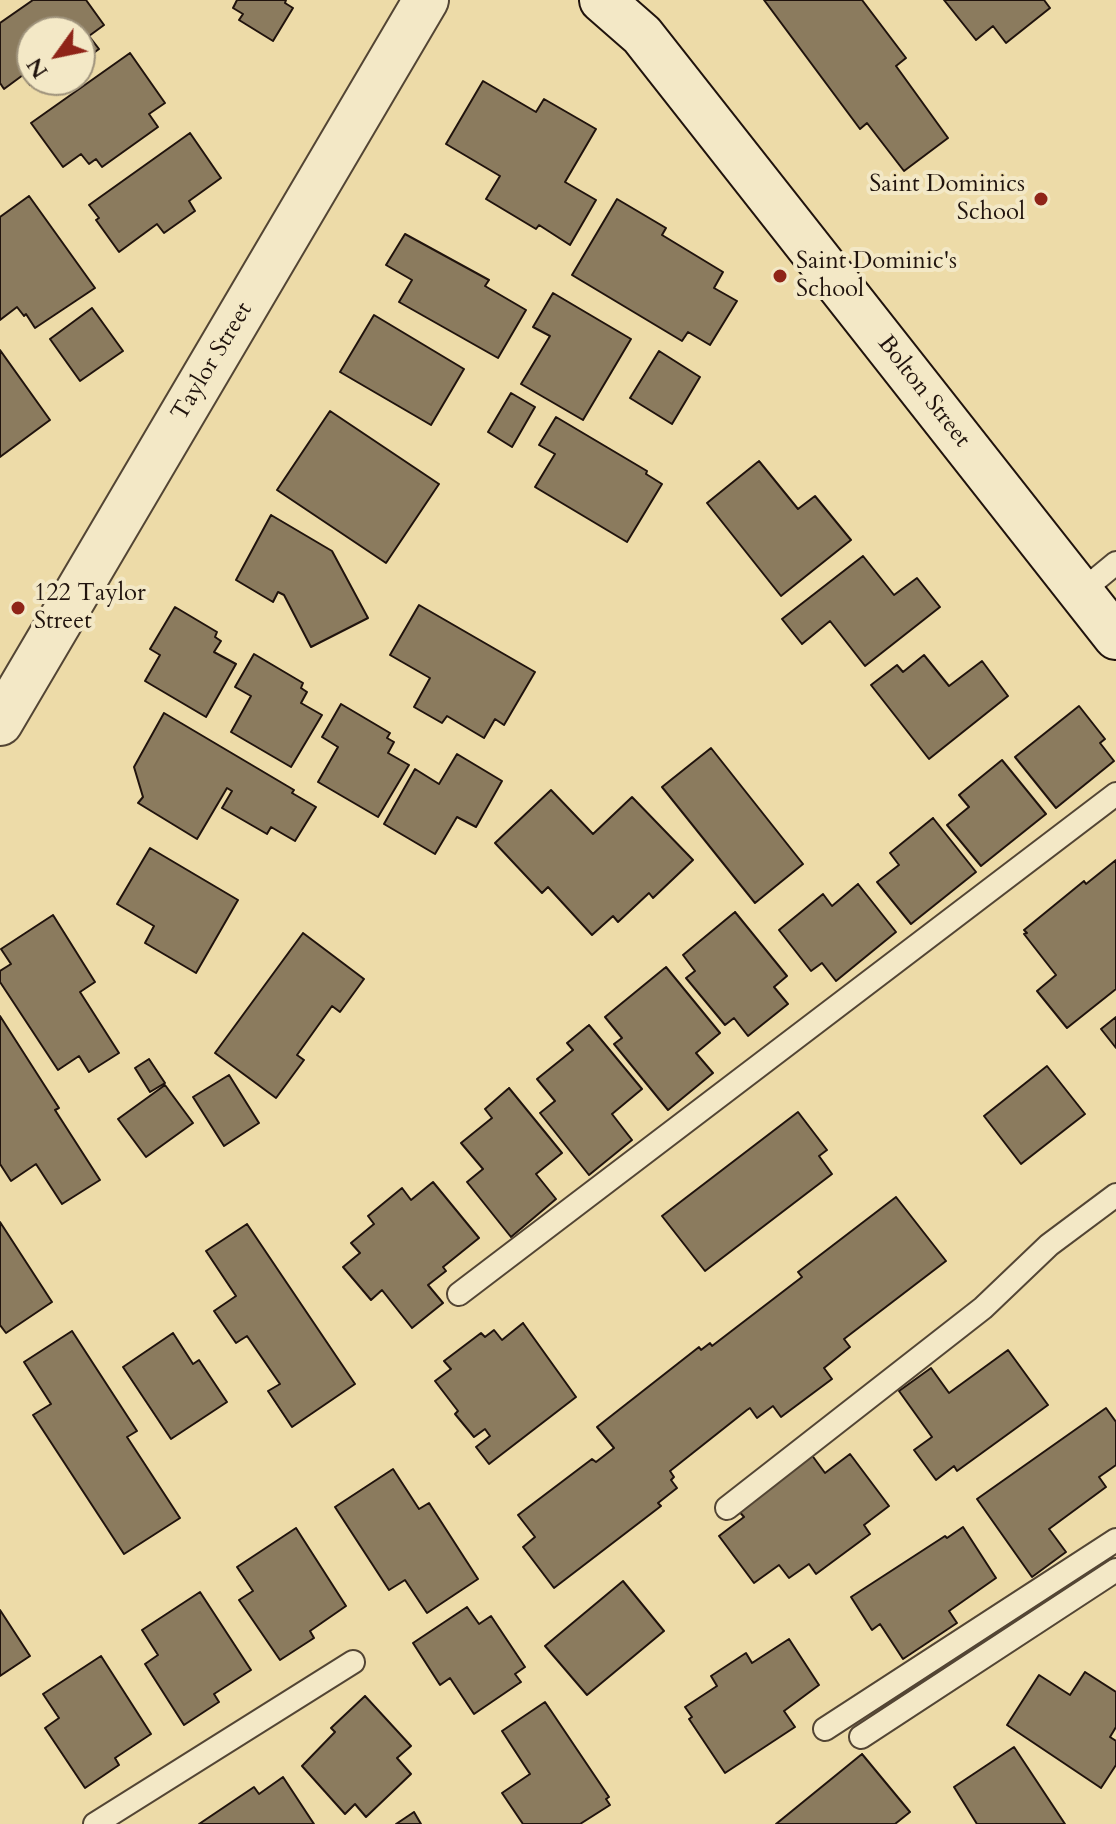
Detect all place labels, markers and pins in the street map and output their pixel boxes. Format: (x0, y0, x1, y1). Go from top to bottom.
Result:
place label: Saint Dominics School (869, 171, 1025, 227)
marker: Saint Dominics School (1032, 190, 1050, 208)
place label: Saint Dominic's School (796, 248, 957, 304)
marker: Saint Dominic's School (771, 267, 789, 285)
place label: 122 Taylor Street (34, 580, 146, 636)
marker: 122 Taylor Street (9, 599, 27, 617)

